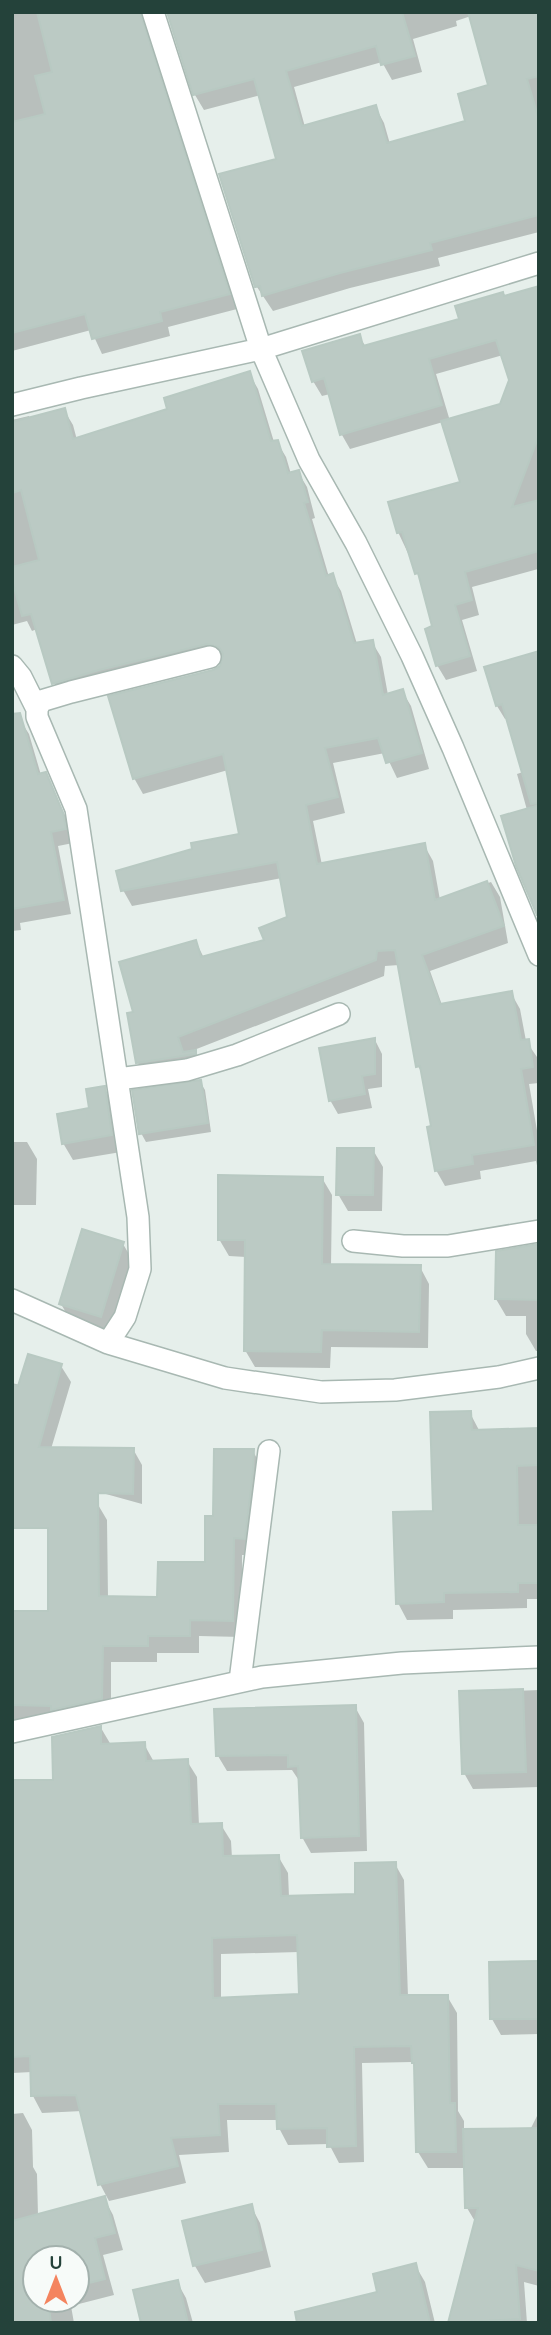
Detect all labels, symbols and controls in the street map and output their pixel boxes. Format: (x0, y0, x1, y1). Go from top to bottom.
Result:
north arrow (21, 2244, 91, 2314)
text: U (49, 2250, 63, 2274)

